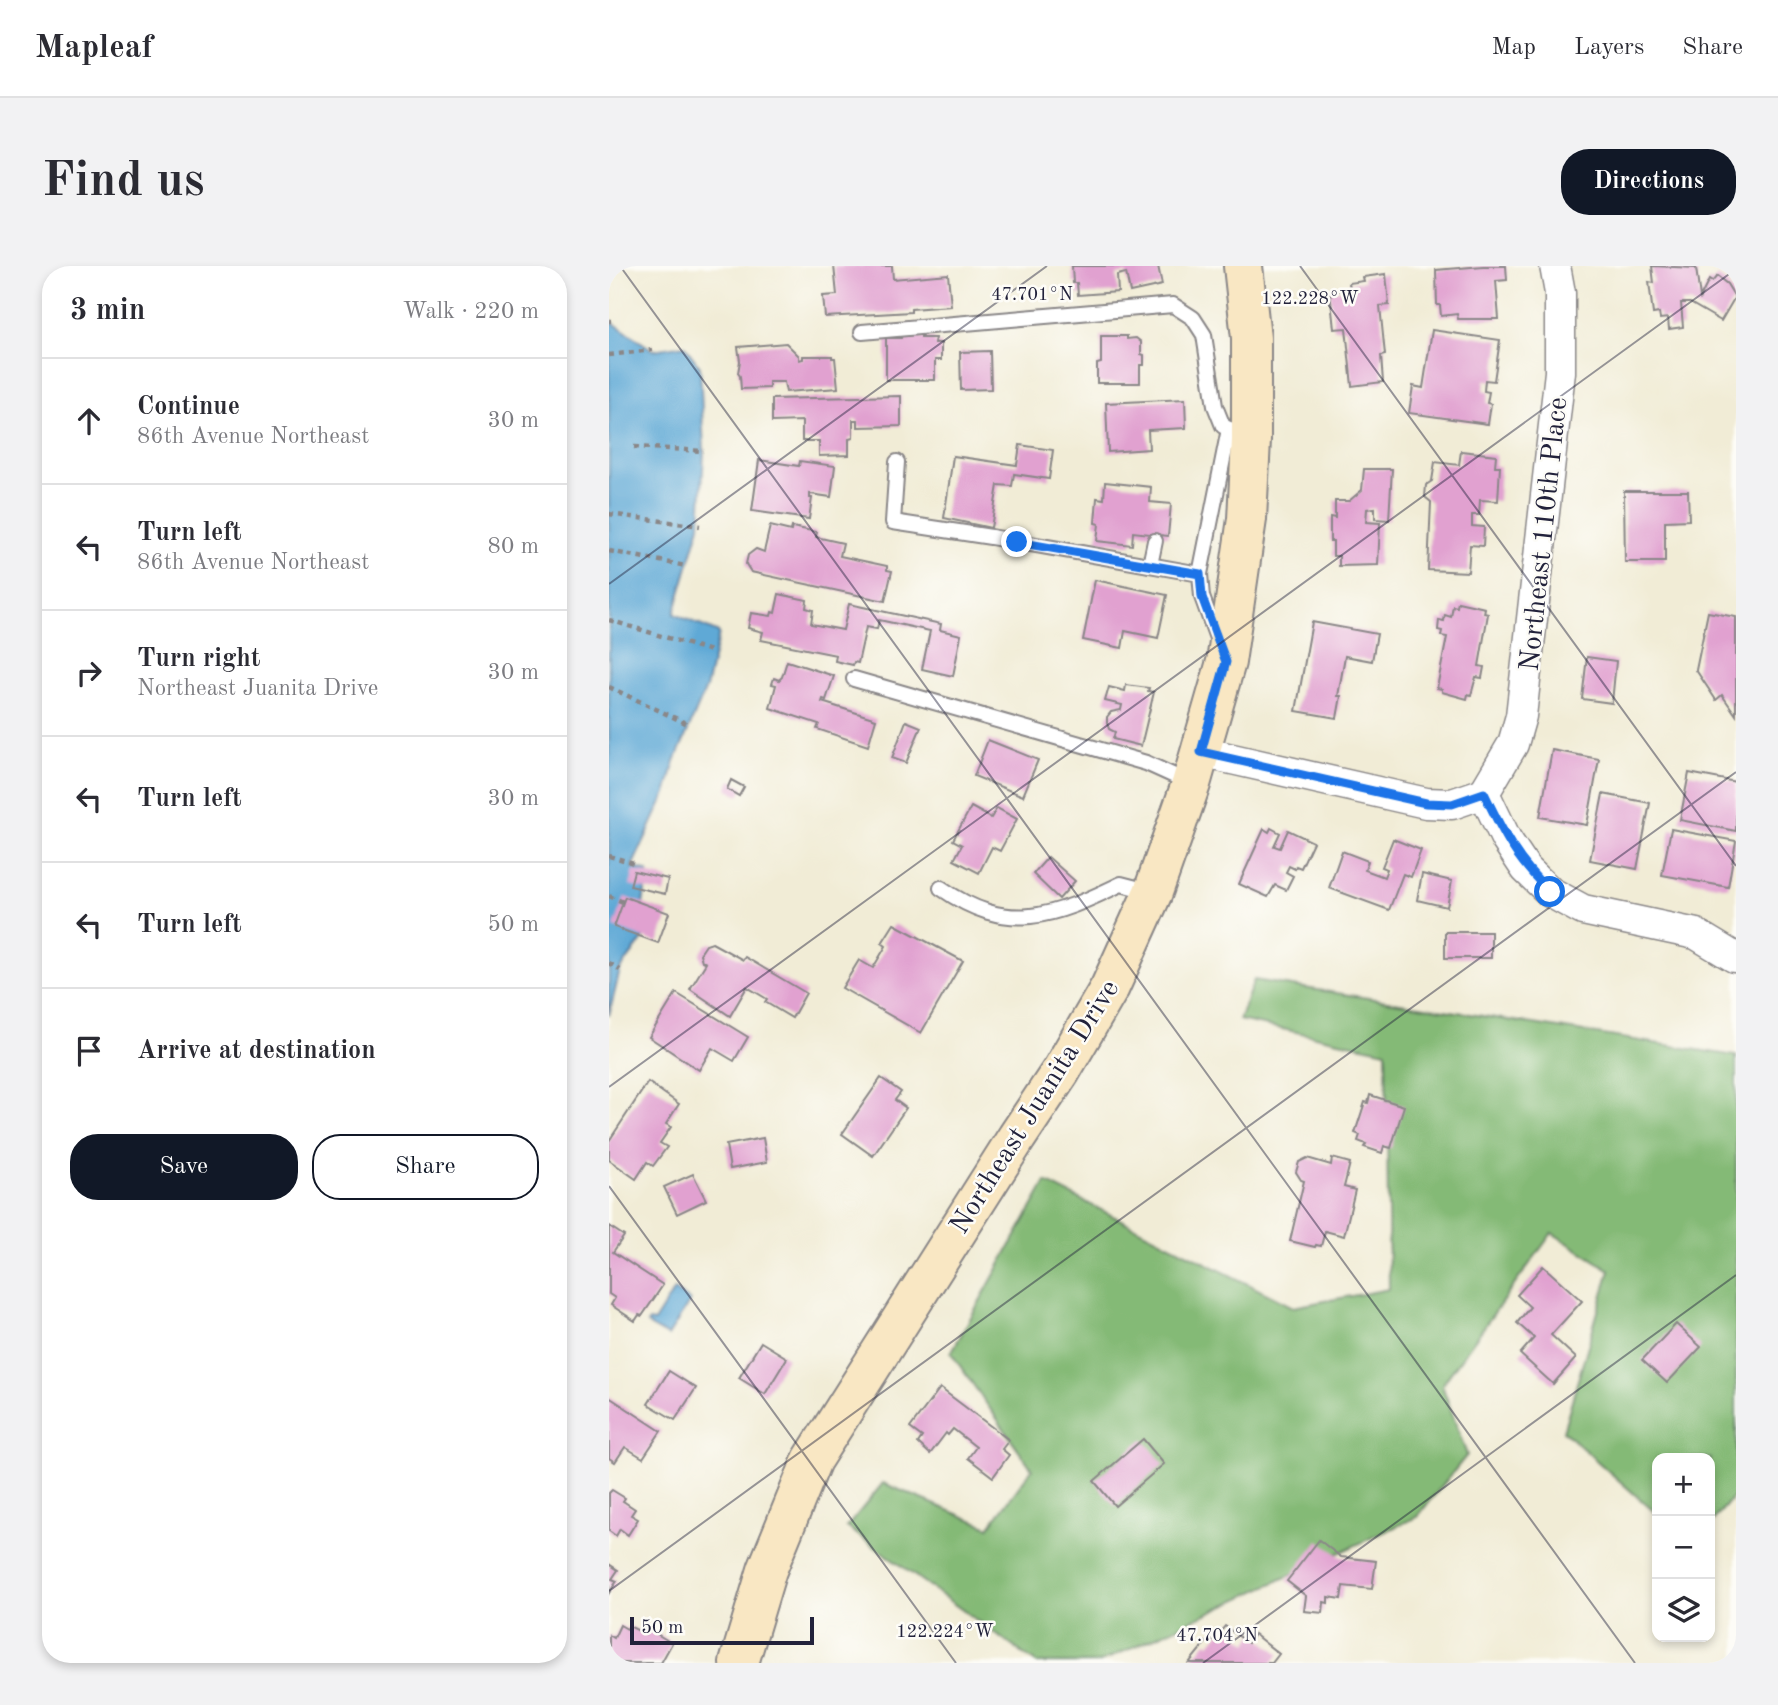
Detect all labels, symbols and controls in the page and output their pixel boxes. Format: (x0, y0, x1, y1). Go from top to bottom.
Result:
text: Mapleaf (35, 32, 153, 65)
text: Map (1492, 36, 1536, 60)
text: Layers (1574, 36, 1644, 60)
text: Share (1682, 36, 1743, 60)
button: Directions (1561, 149, 1736, 215)
text: Find us (42, 158, 205, 207)
text: 47.701°N (991, 286, 1073, 304)
text: 122.228°W (1261, 290, 1359, 308)
text: 3 min (70, 296, 145, 326)
text: Walk · 220 m (403, 300, 539, 323)
text: Continue (137, 394, 240, 420)
street label: Northeast 110th Place (1517, 396, 1573, 673)
icon: ahead (70, 402, 108, 440)
text: 30 m (488, 409, 539, 432)
text: 86th Avenue Northeast (137, 425, 369, 448)
text: Turn left (137, 520, 242, 546)
route end (1001, 526, 1032, 557)
icon: left (70, 528, 108, 566)
text: 80 m (488, 535, 539, 558)
text: 86th Avenue Northeast (137, 551, 369, 574)
text: Turn right (137, 646, 260, 672)
icon: right (70, 654, 108, 692)
text: 30 m (488, 661, 539, 684)
text: Northeast Juanita Drive (137, 677, 378, 700)
icon: left (70, 780, 108, 818)
text: Turn left (137, 786, 242, 812)
text: 30 m (488, 787, 539, 810)
route start (1534, 876, 1565, 907)
icon: left (70, 906, 108, 944)
text: Turn left (137, 912, 242, 938)
text: 50 m (488, 913, 539, 936)
street label: Northeast Juanita Drive (946, 976, 1125, 1240)
icon: arrive (70, 1032, 108, 1070)
text: Arrive at destination (137, 1038, 376, 1064)
button: Save (70, 1134, 298, 1200)
button: Share (312, 1134, 539, 1200)
map controls (1652, 1453, 1715, 1642)
button: + (1652, 1453, 1715, 1516)
button: − (1652, 1516, 1715, 1579)
button: layers (1652, 1579, 1715, 1642)
scale bar (630, 1614, 814, 1646)
text: 50 m (641, 1619, 683, 1638)
text: 122.224°W (896, 1623, 994, 1641)
text: 47.704°N (1176, 1627, 1258, 1645)

